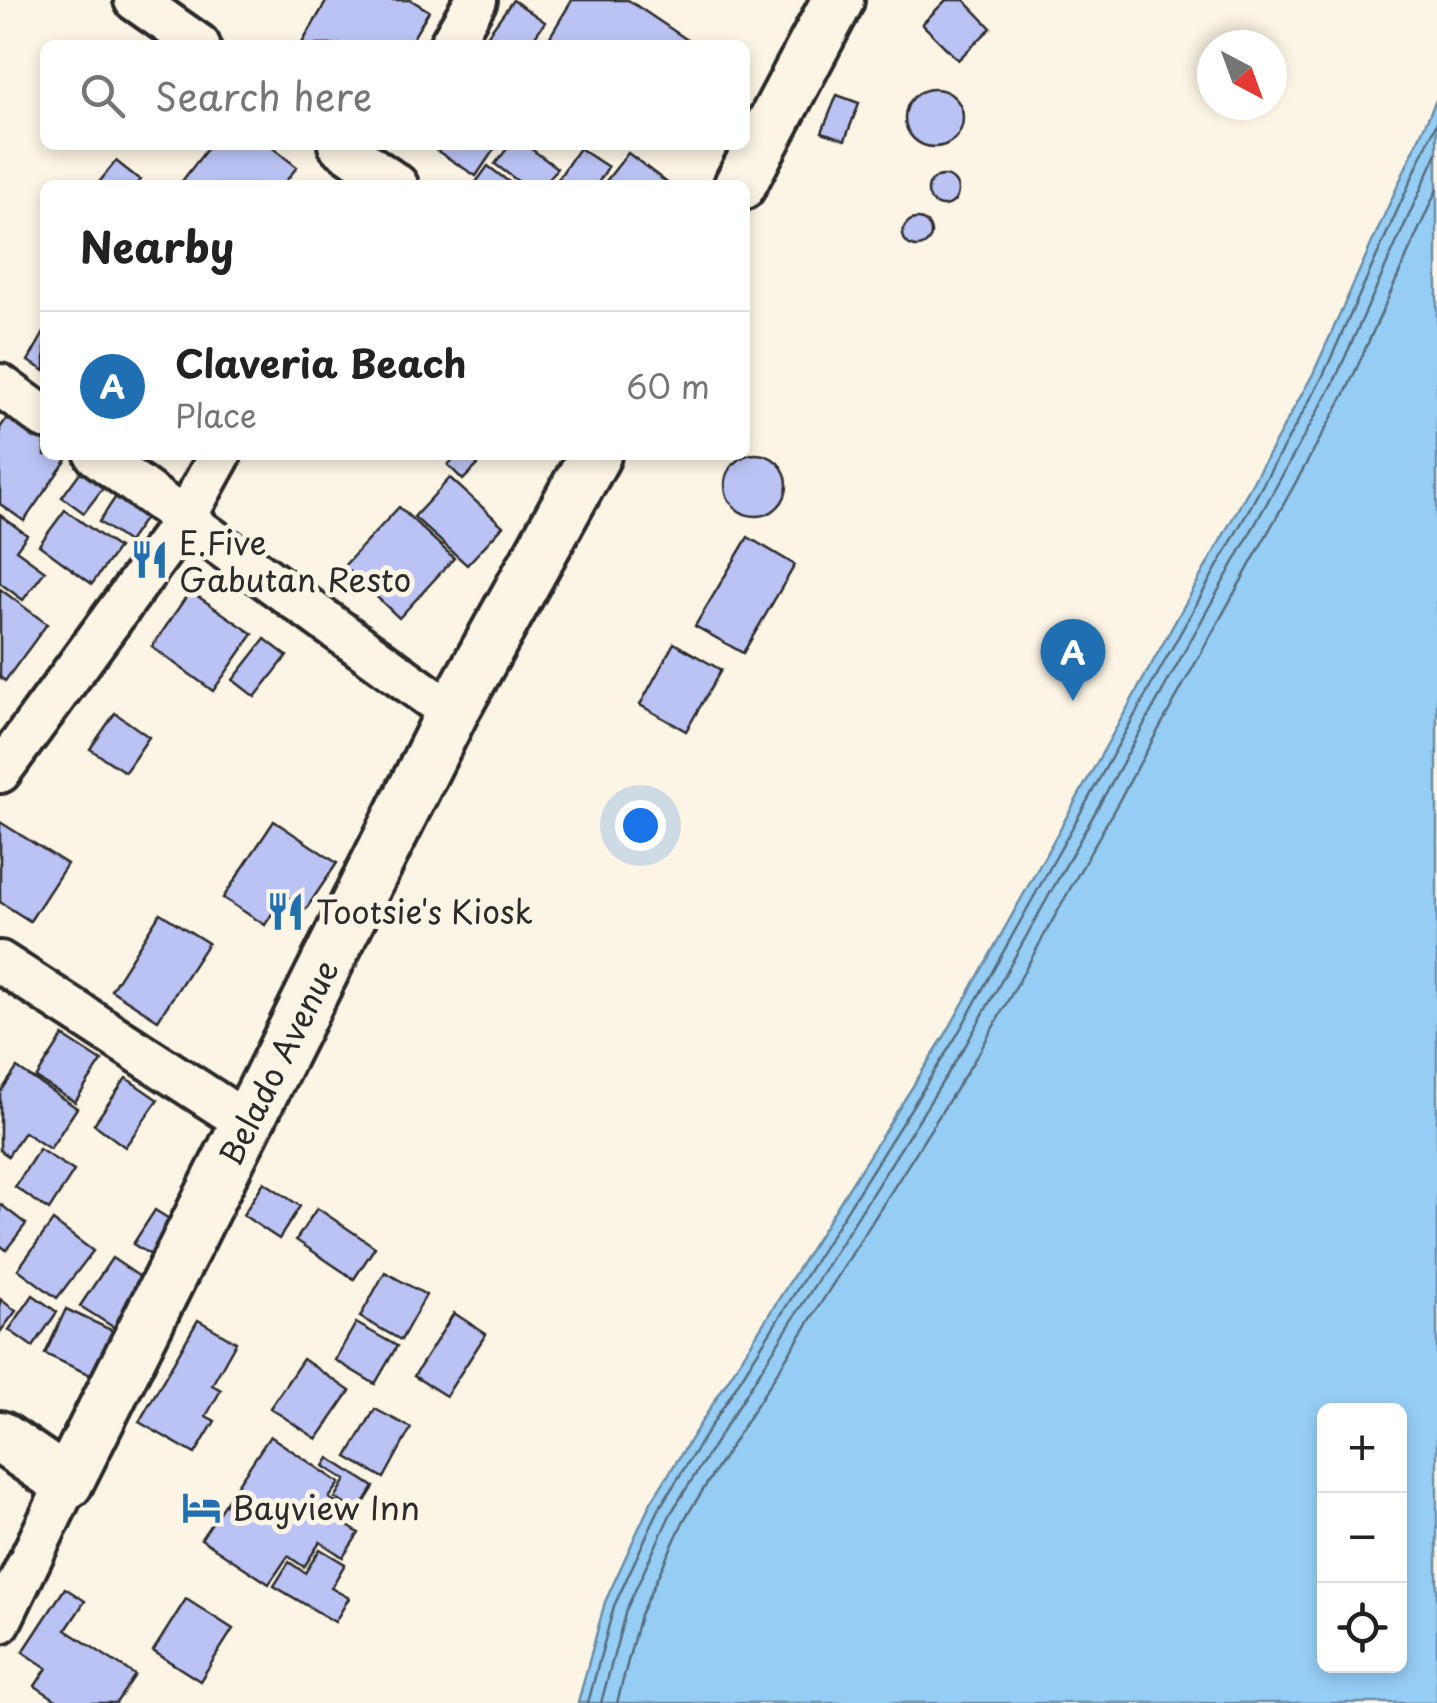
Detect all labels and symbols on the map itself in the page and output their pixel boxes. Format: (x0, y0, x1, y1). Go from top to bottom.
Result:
north arrow (1197, 30, 1287, 120)
place label: E.Five Gabutan Resto (179, 518, 411, 603)
restaurant icon: E.Five Gabutan Resto (128, 539, 170, 581)
pin: A (1040, 618, 1106, 701)
your location (615, 800, 666, 851)
place label: Tootsie's Kiosk (316, 887, 533, 935)
restaurant icon: Tootsie's Kiosk (265, 890, 307, 932)
street label: Belado Avenue (206, 951, 349, 1173)
place label: Bayview Inn (232, 1483, 420, 1531)
hotel icon: Bayview Inn (181, 1486, 223, 1528)

